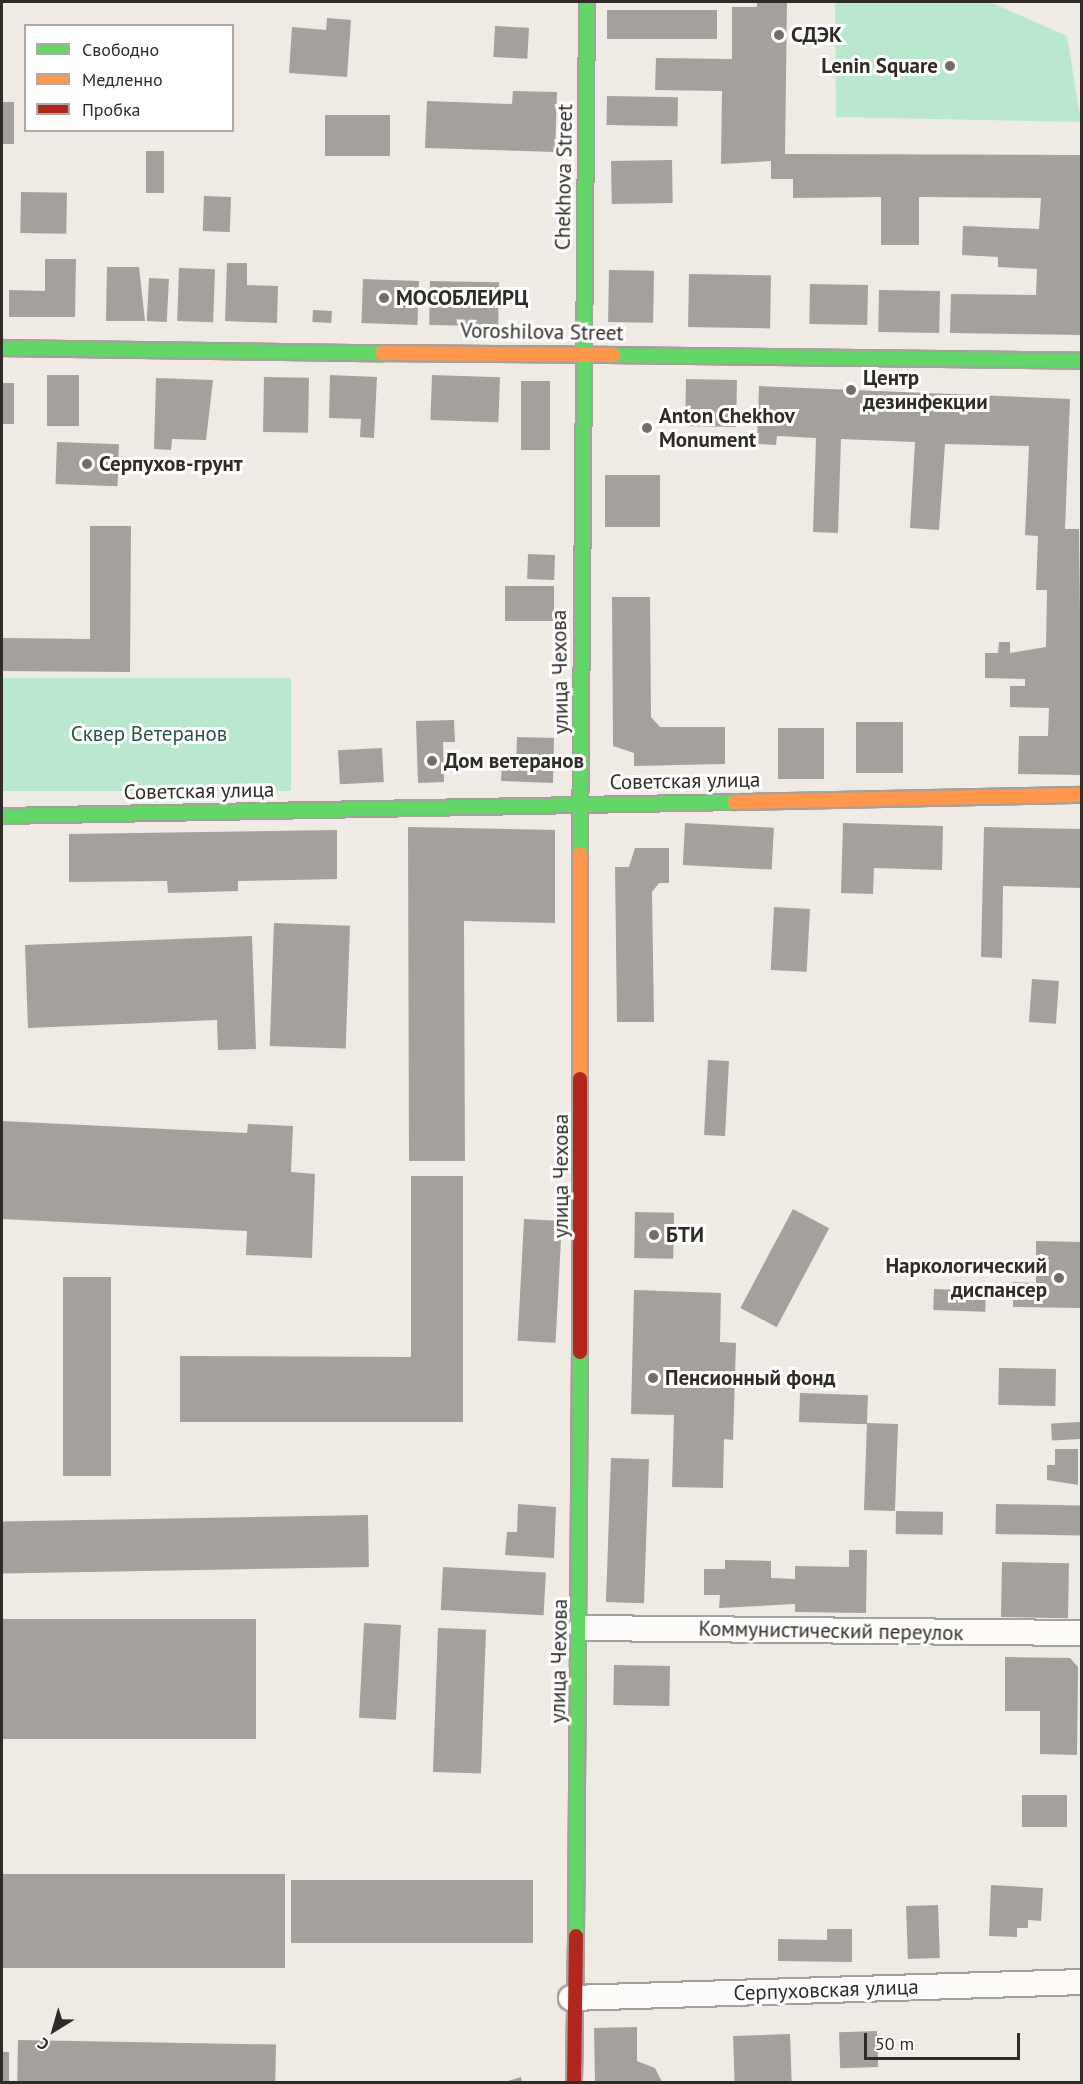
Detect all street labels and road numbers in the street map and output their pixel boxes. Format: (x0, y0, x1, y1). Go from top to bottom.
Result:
street label: Chekhova Street (550, 104, 578, 250)
street label: Voroshilova Street (460, 318, 624, 346)
street label: улица Чехова (546, 610, 574, 734)
street label: Советская улица (609, 767, 761, 795)
street label: Советская улица (123, 777, 275, 805)
street label: улица Чехова (548, 1114, 574, 1238)
street label: улица Чехова (545, 1599, 573, 1723)
street label: Коммунистический переулок (698, 1616, 964, 1646)
street label: Серпуховская улица (733, 1974, 919, 2006)

